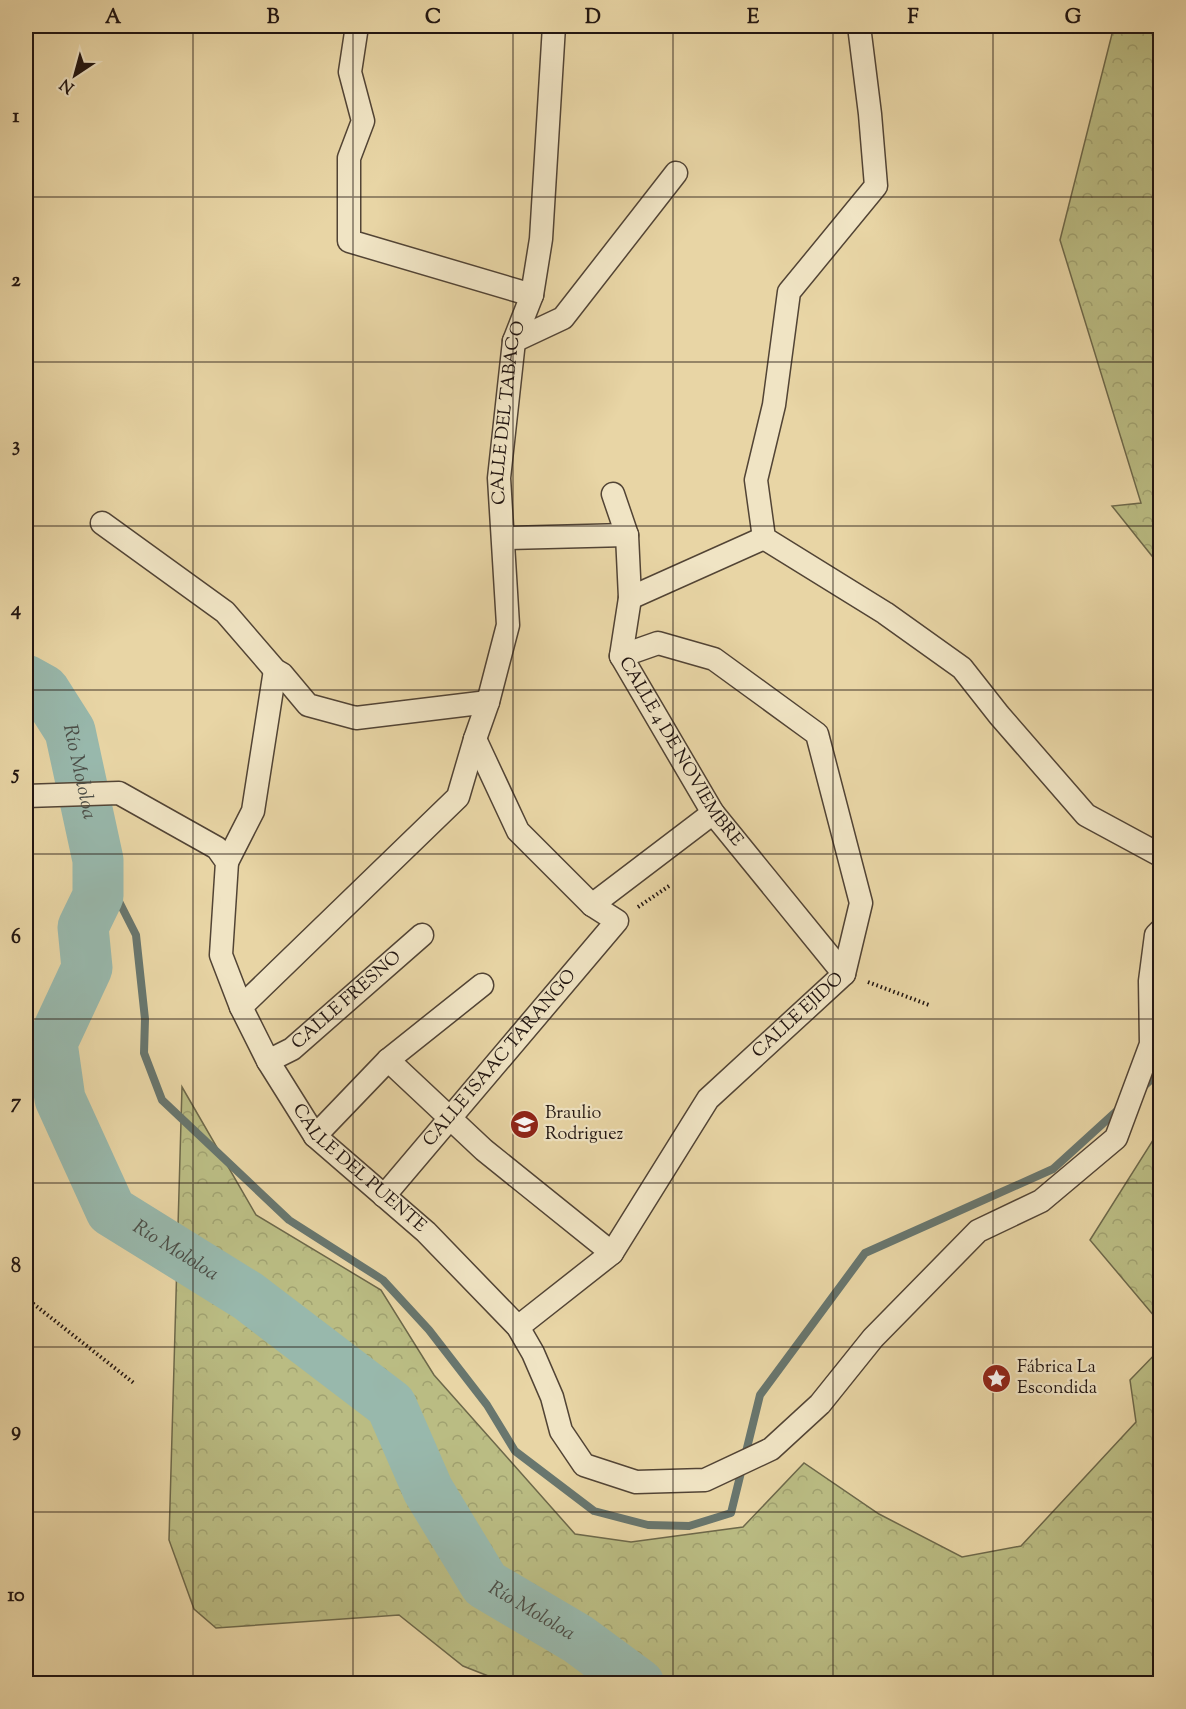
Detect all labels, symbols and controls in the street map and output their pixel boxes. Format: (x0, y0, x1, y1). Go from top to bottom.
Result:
text: A (105, 4, 122, 33)
text: B (267, 4, 280, 33)
text: C (425, 4, 441, 33)
text: D (585, 4, 601, 33)
text: E (747, 4, 760, 33)
text: F (907, 4, 919, 33)
text: G (1065, 4, 1082, 33)
north arrow (45, 45, 105, 105)
text: N (56, 72, 80, 98)
text: 1 (13, 103, 20, 132)
text: 2 (11, 267, 21, 296)
street label: CALLE DEL TABACO (486, 318, 533, 506)
text: 3 (12, 432, 20, 461)
text: 4 (10, 596, 21, 625)
street label: CALLE 4 DE NOVIEMBRE (612, 652, 749, 853)
water label: Río Mololoa (54, 722, 103, 822)
text: 5 (11, 760, 20, 789)
text: 6 (11, 924, 21, 953)
street label: CALLE FRESNO (286, 945, 408, 1056)
street label: CALLE ISAAC TARANGO (418, 964, 583, 1153)
street label: CALLE EJIDO (747, 967, 850, 1065)
text: 7 (11, 1089, 22, 1118)
street label: CALLE DEL PUENTE (285, 1099, 432, 1239)
place label: Braulio Rodriguez (545, 1101, 624, 1148)
school or university icon: Braulio Rodriguez (508, 1108, 540, 1140)
water label: Río Mololoa (127, 1213, 224, 1289)
text: 8 (11, 1253, 21, 1282)
place label: Fábrica La Escondida (1017, 1355, 1097, 1402)
place icon: Fábrica La Escondida (980, 1362, 1012, 1394)
text: 9 (11, 1417, 21, 1446)
water label: Río Mololoa (483, 1575, 580, 1649)
text: 10 (7, 1582, 25, 1611)

